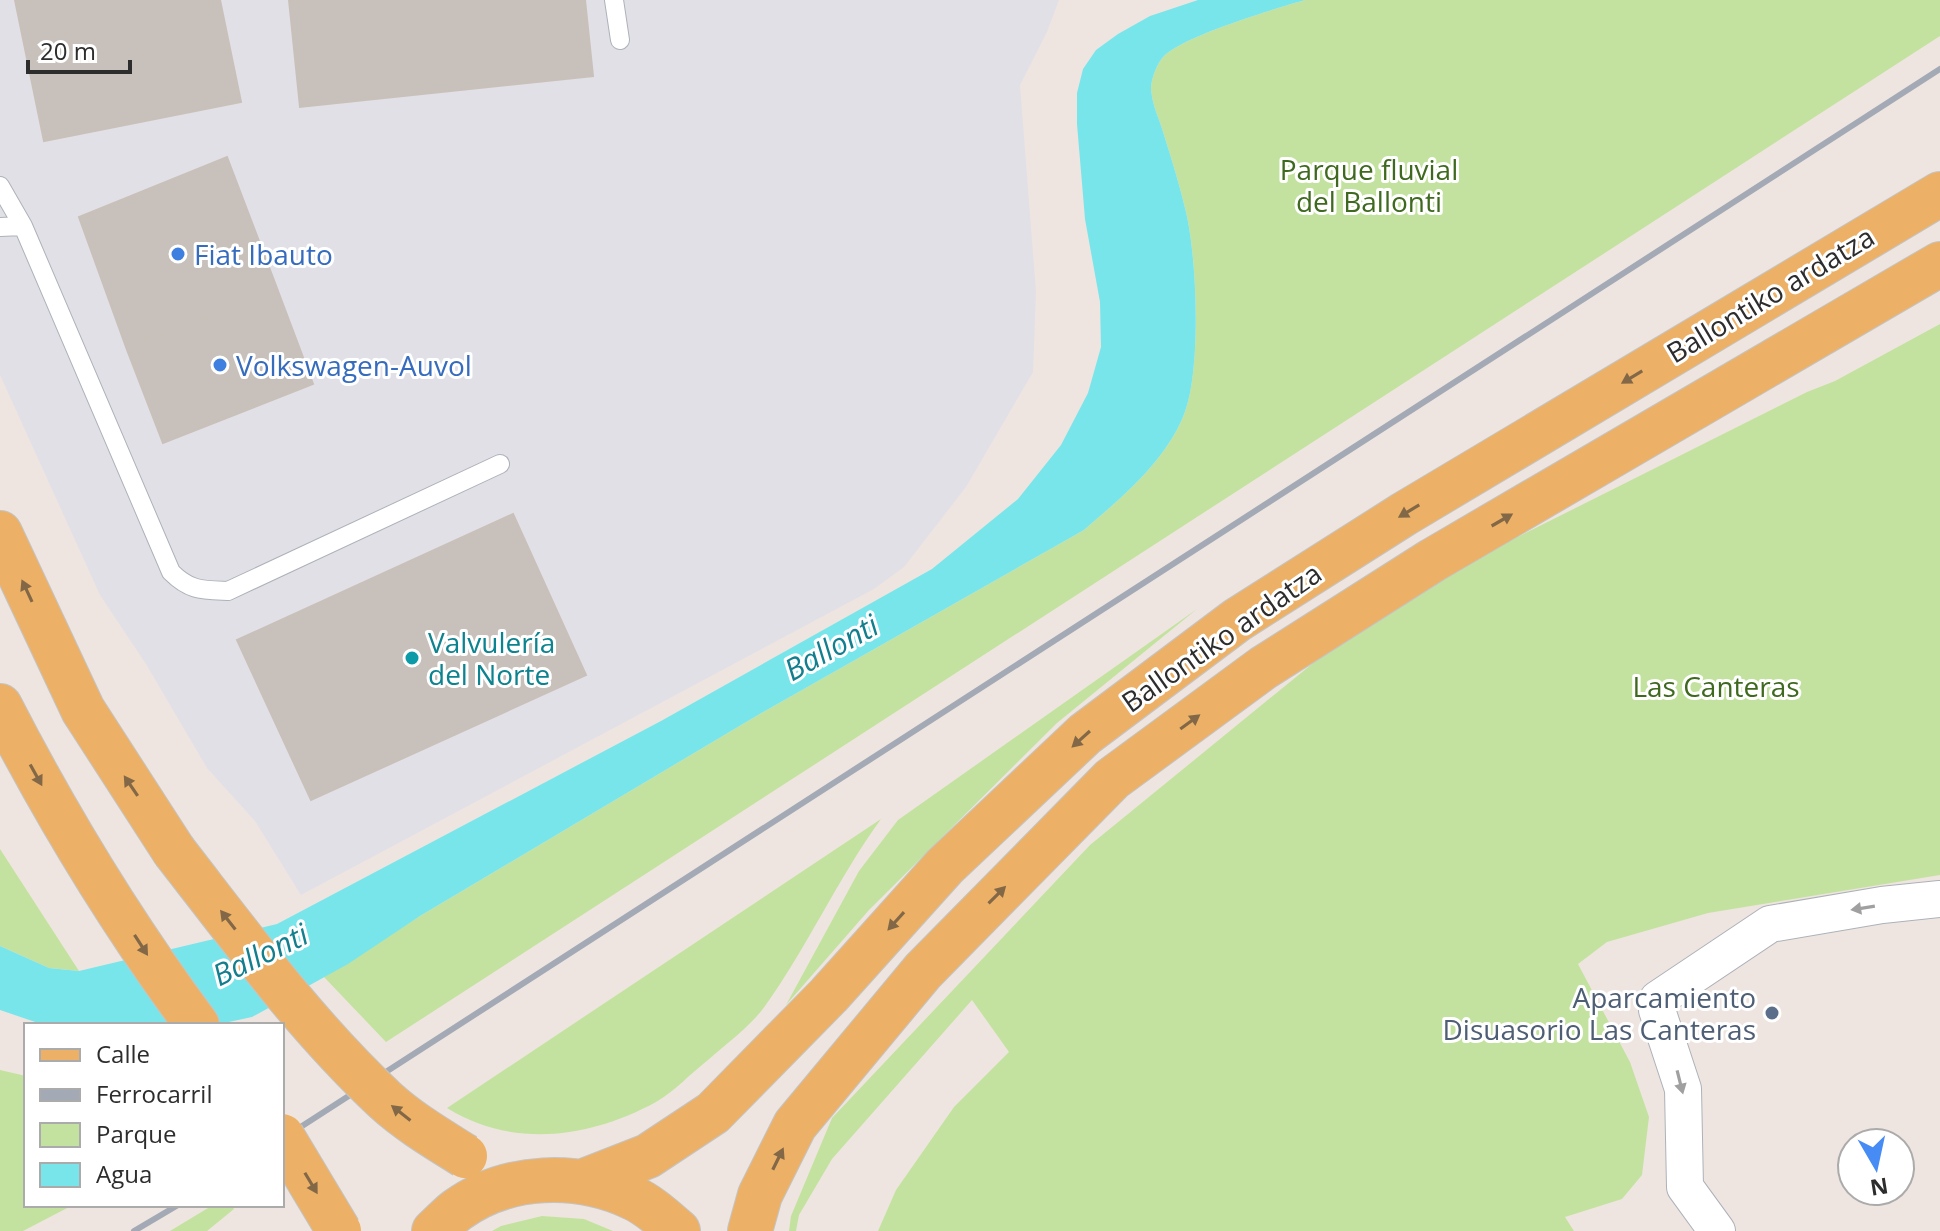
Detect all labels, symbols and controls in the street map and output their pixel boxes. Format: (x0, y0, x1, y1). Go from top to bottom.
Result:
scale bar (28, 24, 130, 74)
text: 20 m (40, 34, 96, 67)
park label: Parque fluvial del Ballonti (1280, 150, 1458, 220)
street label: Ballontiko ardatza (1659, 217, 1881, 371)
place label: Fiat Ibauto (194, 235, 333, 273)
marker: Fiat Ibauto (169, 245, 187, 263)
place label: Volkswagen-Auvol (236, 346, 472, 384)
marker: Volkswagen-Auvol (211, 356, 229, 374)
one-way arrow (1621, 370, 1643, 384)
one-way arrow (1398, 503, 1420, 517)
one-way arrow (1491, 513, 1513, 527)
street label: Ballontiko ardatza (1113, 554, 1329, 720)
one-way arrow (20, 580, 34, 603)
water label: Ballonti (777, 604, 886, 690)
place label: Valvulería del Norte (428, 623, 555, 693)
marker: Valvulería del Norte (403, 649, 421, 667)
park label: Las Canteras (1632, 667, 1800, 705)
one-way arrow (1179, 714, 1201, 730)
one-way arrow (1071, 729, 1090, 747)
one-way arrow (29, 764, 43, 786)
one-way arrow (124, 775, 139, 796)
one-way arrow (987, 886, 1006, 905)
one-way arrow (1850, 902, 1875, 915)
one-way arrow (220, 910, 236, 930)
one-way arrow (887, 911, 905, 930)
water label: Ballonti (205, 913, 315, 995)
one-way arrow (134, 935, 149, 956)
place label: Aparcamiento Disuasorio Las Canteras (1443, 978, 1756, 1048)
marker: Aparcamiento Disuasorio Las Canteras (1763, 1004, 1781, 1022)
legend (24, 1023, 284, 1207)
text: Calle (96, 1037, 150, 1070)
one-way arrow (1674, 1070, 1687, 1095)
text: Ferrocarril (96, 1077, 212, 1110)
one-way arrow (391, 1105, 411, 1121)
text: Parque (96, 1117, 176, 1150)
north arrow (1836, 1127, 1916, 1207)
one-way arrow (771, 1147, 785, 1170)
text: Agua (96, 1157, 152, 1190)
one-way arrow (304, 1172, 318, 1194)
text: N (1868, 1172, 1890, 1204)

